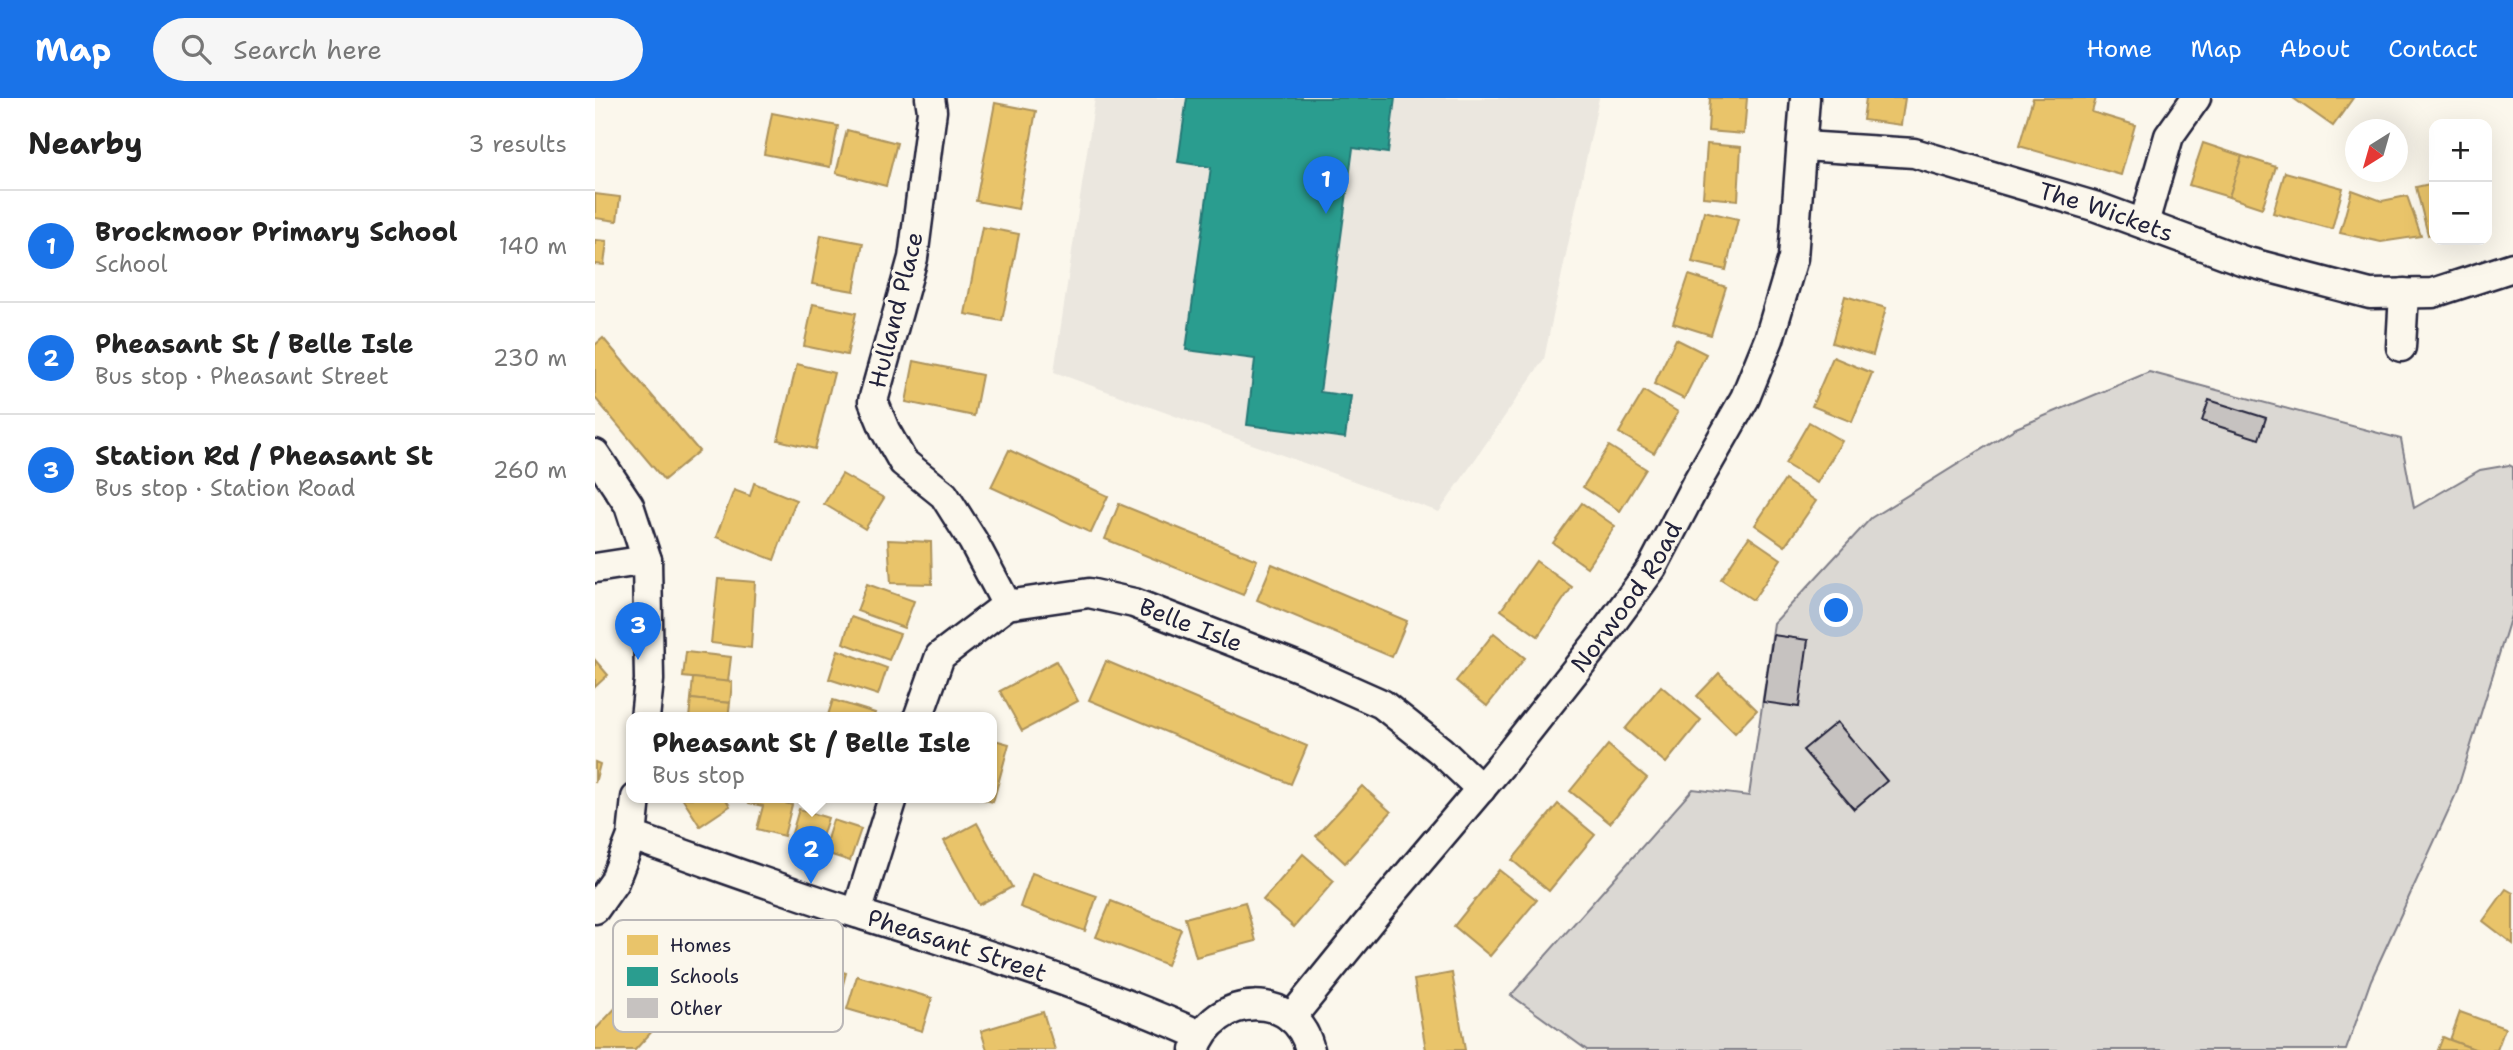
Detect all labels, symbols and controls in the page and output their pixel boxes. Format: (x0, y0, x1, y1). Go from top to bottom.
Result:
search box (153, 18, 643, 81)
text: Map (35, 27, 111, 72)
icon: search (177, 30, 215, 68)
text: Search here (233, 32, 382, 67)
text: Home (2086, 33, 2152, 65)
text: Map (2190, 33, 2242, 65)
text: About (2280, 33, 2350, 65)
text: Contact (2388, 33, 2478, 65)
north arrow (2345, 119, 2408, 182)
map controls (2429, 119, 2492, 245)
button: + (2429, 119, 2492, 182)
text: Nearby (28, 123, 143, 164)
text: 3 results (468, 129, 567, 159)
pin: 1 (1303, 156, 1349, 214)
street label: The Wickets (2035, 175, 2178, 250)
button: − (2429, 182, 2492, 245)
text: Brockmoor Primary School (95, 214, 457, 249)
street label: Hulland Place (861, 229, 931, 391)
text: 1 (46, 231, 56, 261)
text: 140 m (499, 231, 567, 261)
text: School (95, 249, 167, 279)
text: Pheasant St / Belle Isle (95, 326, 414, 361)
text: 2 (43, 343, 59, 373)
text: 230 m (493, 343, 567, 373)
text: Bus stop · Pheasant Street (95, 361, 389, 391)
text: Station Rd / Pheasant St (95, 438, 433, 473)
text: 3 (43, 455, 59, 485)
text: 260 m (493, 455, 567, 485)
text: Bus stop · Station Road (95, 473, 355, 503)
street label: Norwood Road (1564, 516, 1690, 679)
street label: Belle Isle (1135, 591, 1247, 660)
your location (1819, 593, 1853, 627)
pin: 3 (615, 602, 661, 660)
popup (626, 712, 997, 803)
text: Pheasant St / Belle Isle (652, 725, 971, 760)
text: Bus stop (652, 760, 745, 790)
pin: 2 (788, 826, 834, 884)
street label: Pheasant Street (863, 902, 1051, 990)
legend (613, 920, 843, 1032)
text: Homes (670, 933, 731, 958)
text: Schools (670, 964, 739, 989)
text: Other (670, 996, 723, 1021)

